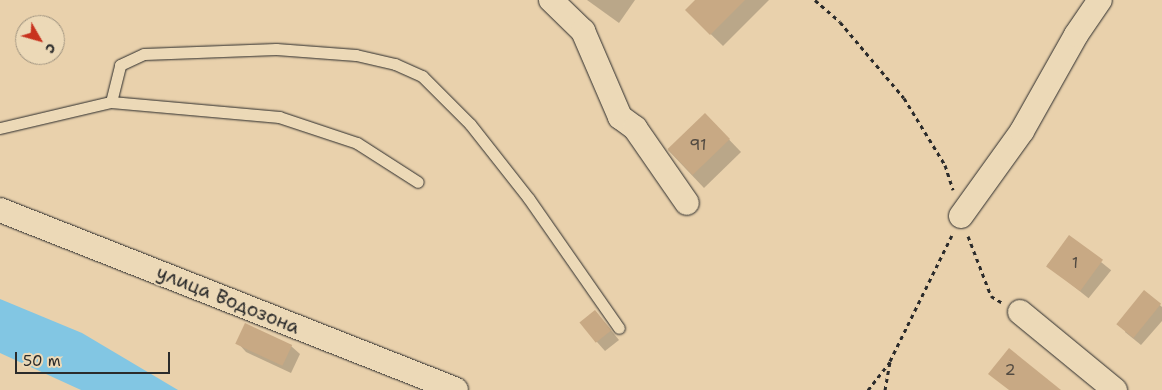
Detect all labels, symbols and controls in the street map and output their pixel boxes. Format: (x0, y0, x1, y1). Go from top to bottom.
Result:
north arrow (15, 15, 65, 65)
text: С (41, 40, 61, 58)
house number: 91 (689, 135, 707, 155)
house number: 1 (1072, 253, 1078, 273)
street label: улица Водозона (153, 261, 303, 339)
scale bar (18, 342, 172, 374)
text: 50 m (23, 351, 61, 371)
house number: 2 (1004, 360, 1016, 380)

